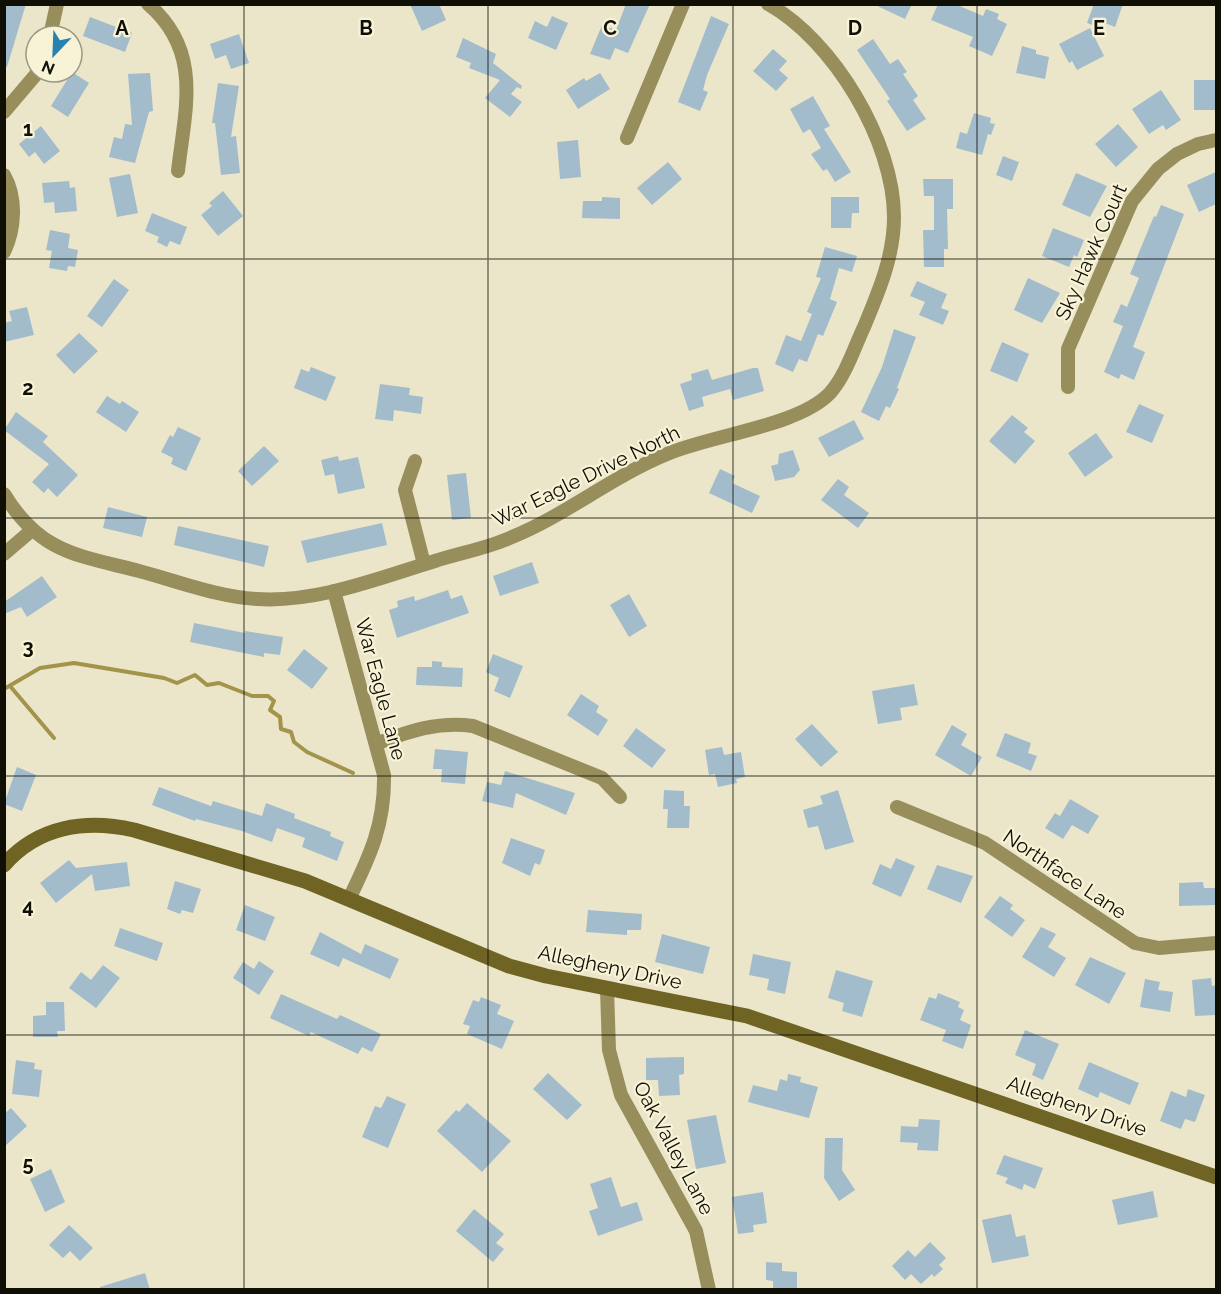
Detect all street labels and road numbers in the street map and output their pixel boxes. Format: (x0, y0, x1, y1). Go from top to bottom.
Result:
street label: Sky Hawk Court (1050, 180, 1132, 324)
street label: War Eagle Drive North (488, 420, 684, 532)
street label: War Eagle Lane (351, 615, 412, 763)
street label: Northface Lane (999, 824, 1131, 924)
street label: Allegheny Drive (536, 940, 684, 994)
street label: Allegheny Drive (1004, 1071, 1150, 1141)
street label: Oak Valley Lane (629, 1077, 719, 1219)

